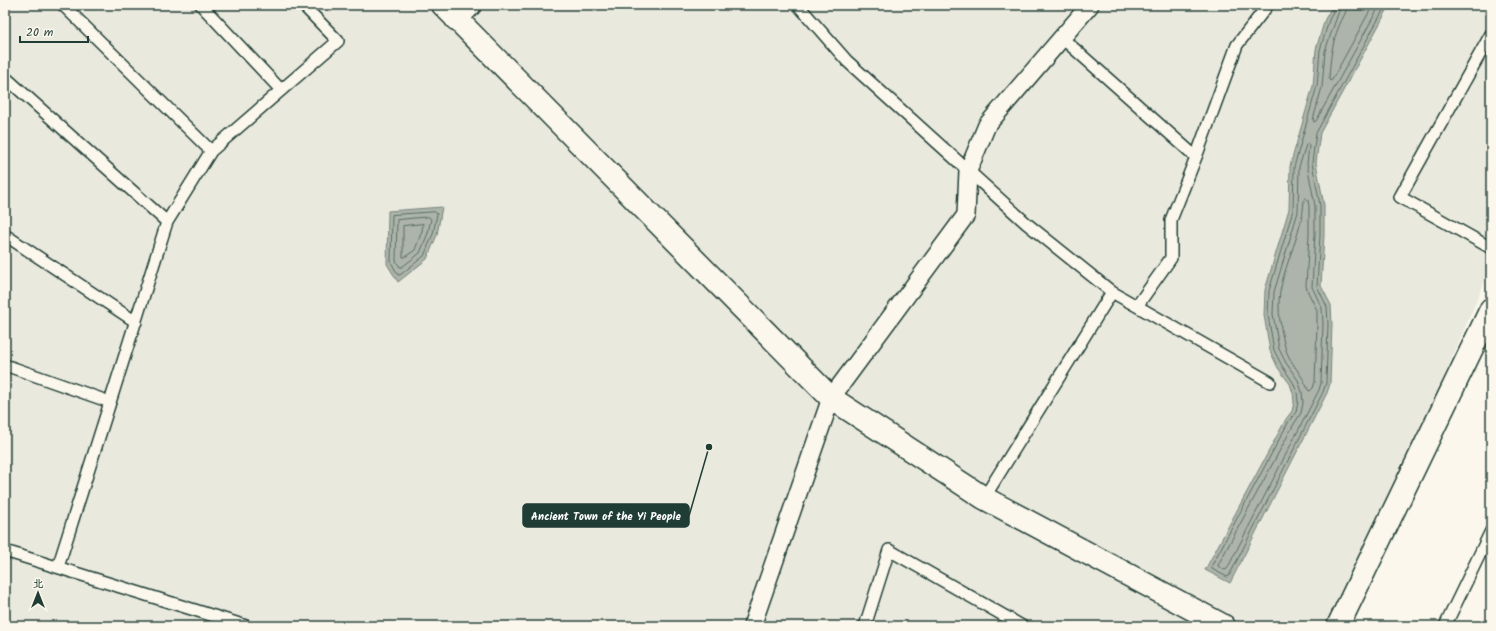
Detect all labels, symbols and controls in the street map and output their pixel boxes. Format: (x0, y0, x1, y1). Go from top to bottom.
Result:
scale bar (20, 18, 88, 44)
text: 20 m (26, 23, 54, 42)
callout: Ancient Town of the Yi People (523, 504, 689, 527)
text: Ancient Town of the Yi People (531, 508, 682, 526)
north arrow (18, 573, 58, 613)
text: 北 (33, 575, 44, 593)

